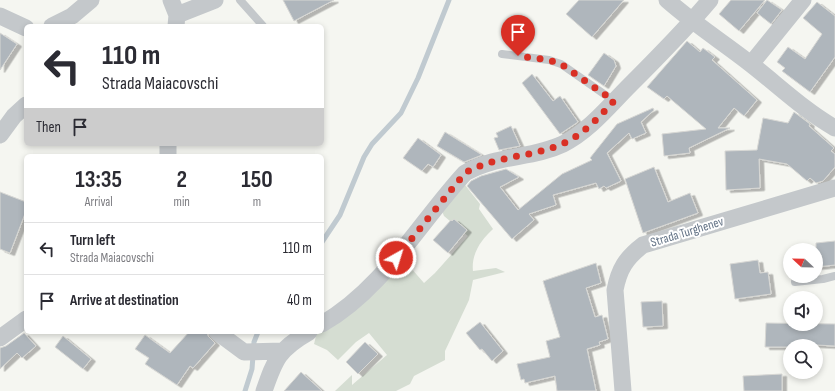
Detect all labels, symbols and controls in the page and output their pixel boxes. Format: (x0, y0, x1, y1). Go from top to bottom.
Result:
pin (501, 15, 535, 56)
icon: arrive (507, 21, 529, 43)
text: 110 m (102, 39, 160, 72)
icon: left (36, 40, 88, 92)
text: Strada Maiacovschi (102, 73, 218, 94)
icon: arrive (69, 116, 91, 138)
text: Then (36, 118, 61, 137)
text: 13:35 (75, 165, 122, 194)
text: 2 (176, 165, 187, 194)
text: 150 (241, 165, 273, 194)
text: Arrival (85, 194, 113, 210)
text: min (174, 194, 190, 210)
text: m (253, 194, 261, 210)
street label: Strada Turghenev (649, 213, 725, 251)
text: Turn left (70, 231, 115, 250)
position arrow (375, 237, 417, 279)
icon: left (36, 238, 58, 260)
text: 110 m (283, 239, 312, 258)
north arrow (783, 243, 823, 283)
map controls (783, 243, 823, 379)
text: Strada Maiacovschi (70, 250, 154, 266)
icon: arrive (36, 290, 58, 312)
text: Arrive at destination (70, 291, 179, 310)
text: 40 m (287, 291, 312, 310)
button: sound (783, 291, 823, 331)
button: search (783, 339, 823, 379)

